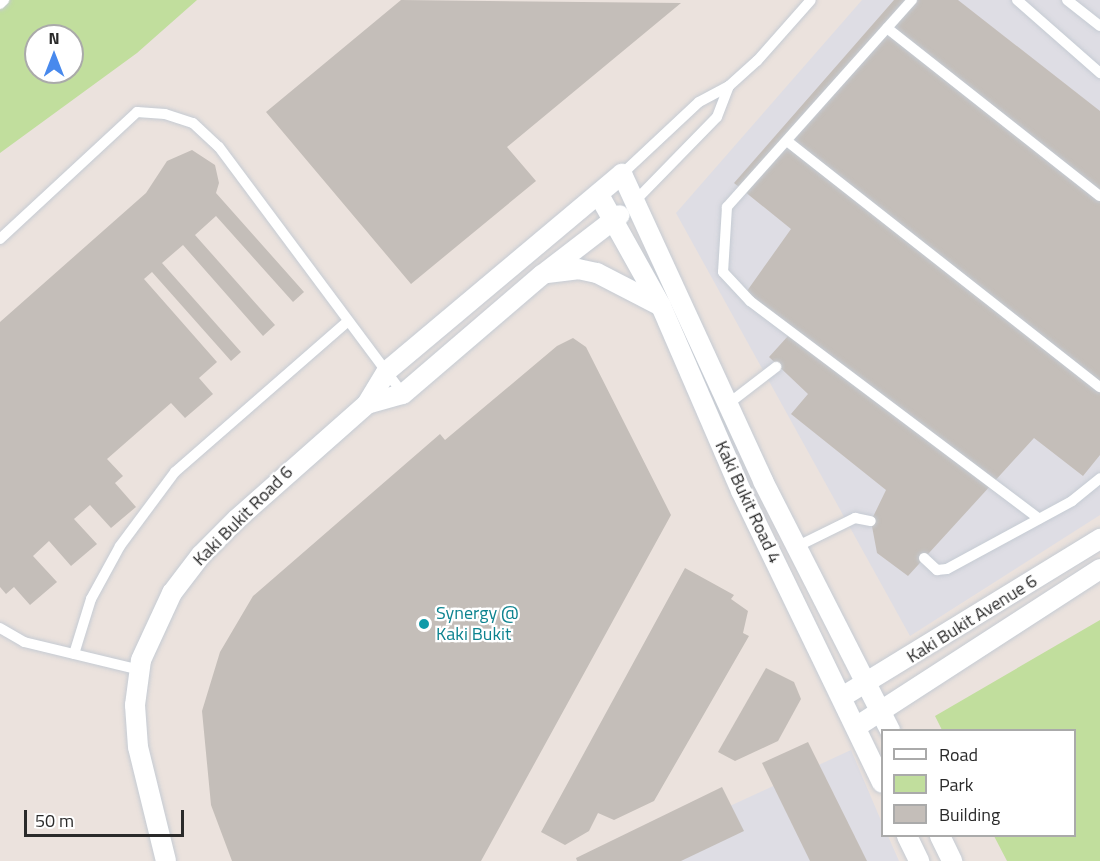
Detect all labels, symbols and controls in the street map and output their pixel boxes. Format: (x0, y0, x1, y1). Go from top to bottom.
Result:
north arrow (24, 24, 84, 84)
text: N (48, 26, 60, 50)
street label: Kaki Bukit Road 4 (710, 437, 786, 567)
street label: Kaki Bukit Road 6 (189, 462, 297, 570)
street label: Kaki Bukit Avenue 6 (903, 570, 1041, 668)
place label: Synergy @ Kaki Bukit (436, 603, 519, 646)
marker: Synergy @ Kaki Bukit (417, 617, 431, 631)
legend (881, 729, 1076, 837)
text: Road (939, 741, 978, 768)
text: Park (939, 771, 973, 798)
scale bar (27, 798, 188, 836)
text: Building (939, 801, 1000, 828)
text: 50 m (35, 807, 74, 834)

